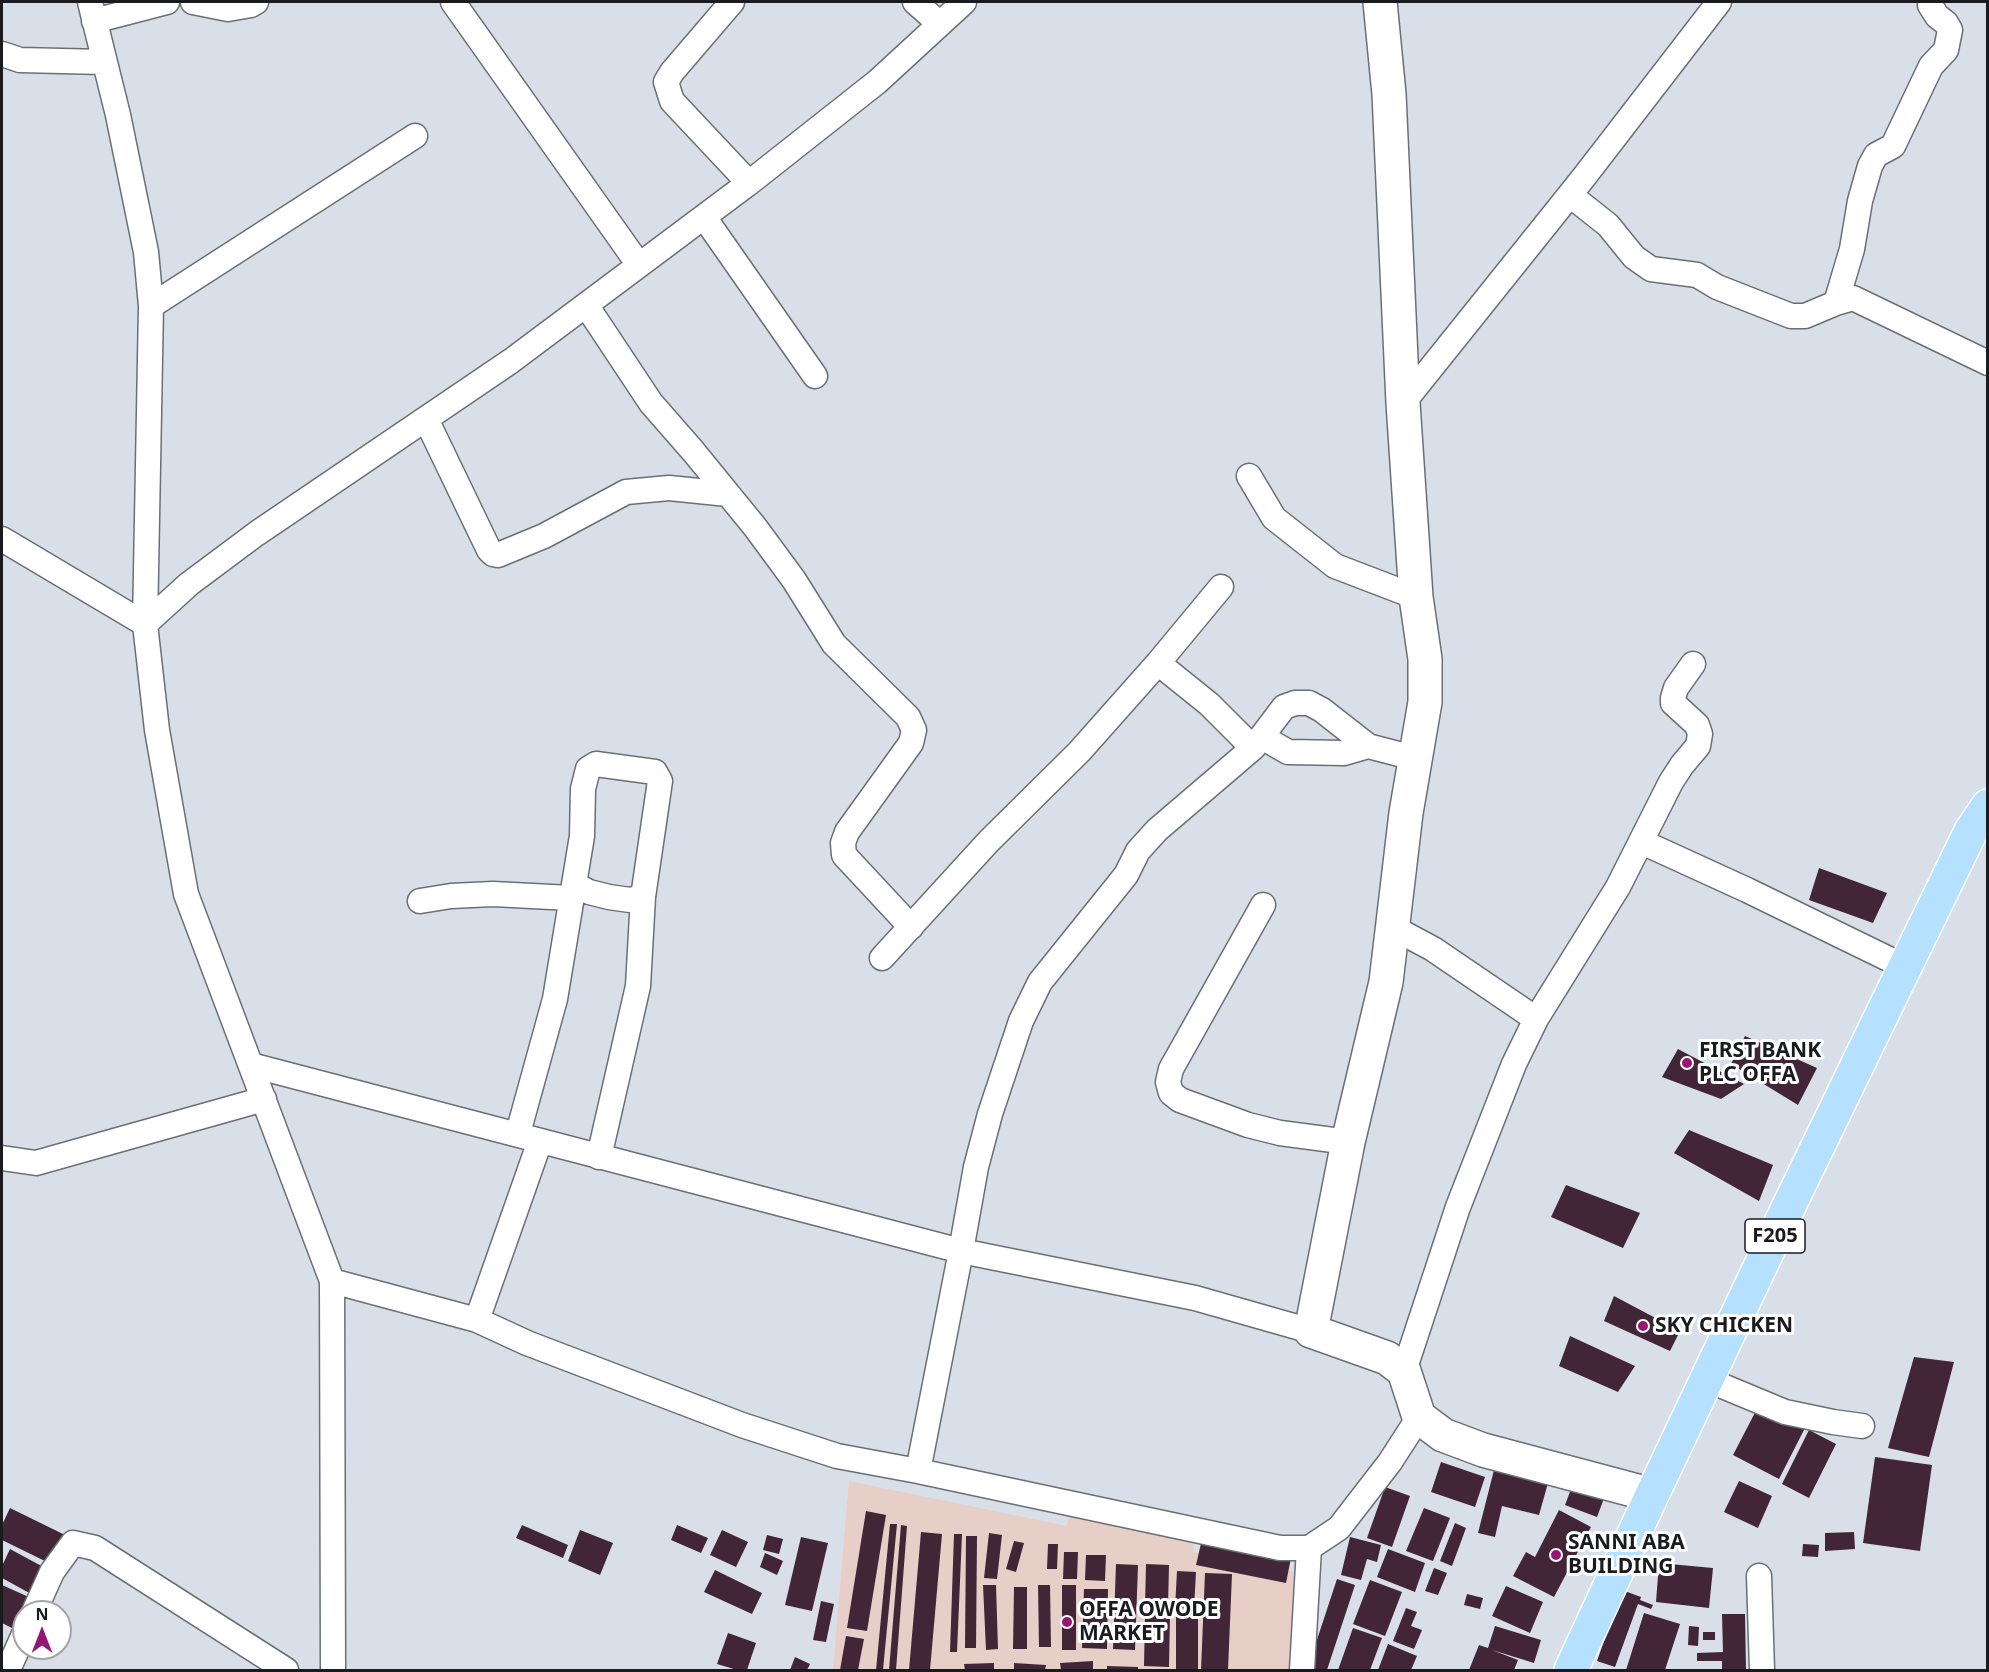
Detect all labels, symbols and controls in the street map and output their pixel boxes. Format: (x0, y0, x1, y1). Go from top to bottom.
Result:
place label: FIRST BANK PLC OFFA (1699, 1038, 1821, 1088)
marker: FIRST BANK PLC OFFA (1680, 1056, 1694, 1070)
road number: F205 (1745, 1219, 1805, 1253)
place label: SKY CHICKEN (1655, 1313, 1793, 1339)
marker: SKY CHICKEN (1636, 1319, 1650, 1333)
place label: SANNI ABA BUILDING (1568, 1530, 1685, 1580)
marker: SANNI ABA BUILDING (1549, 1548, 1563, 1562)
place label: OFFA OWODE MARKET (1079, 1597, 1218, 1647)
north arrow (12, 1600, 72, 1660)
text: N (35, 1603, 49, 1625)
marker: OFFA OWODE MARKET (1060, 1615, 1074, 1629)

